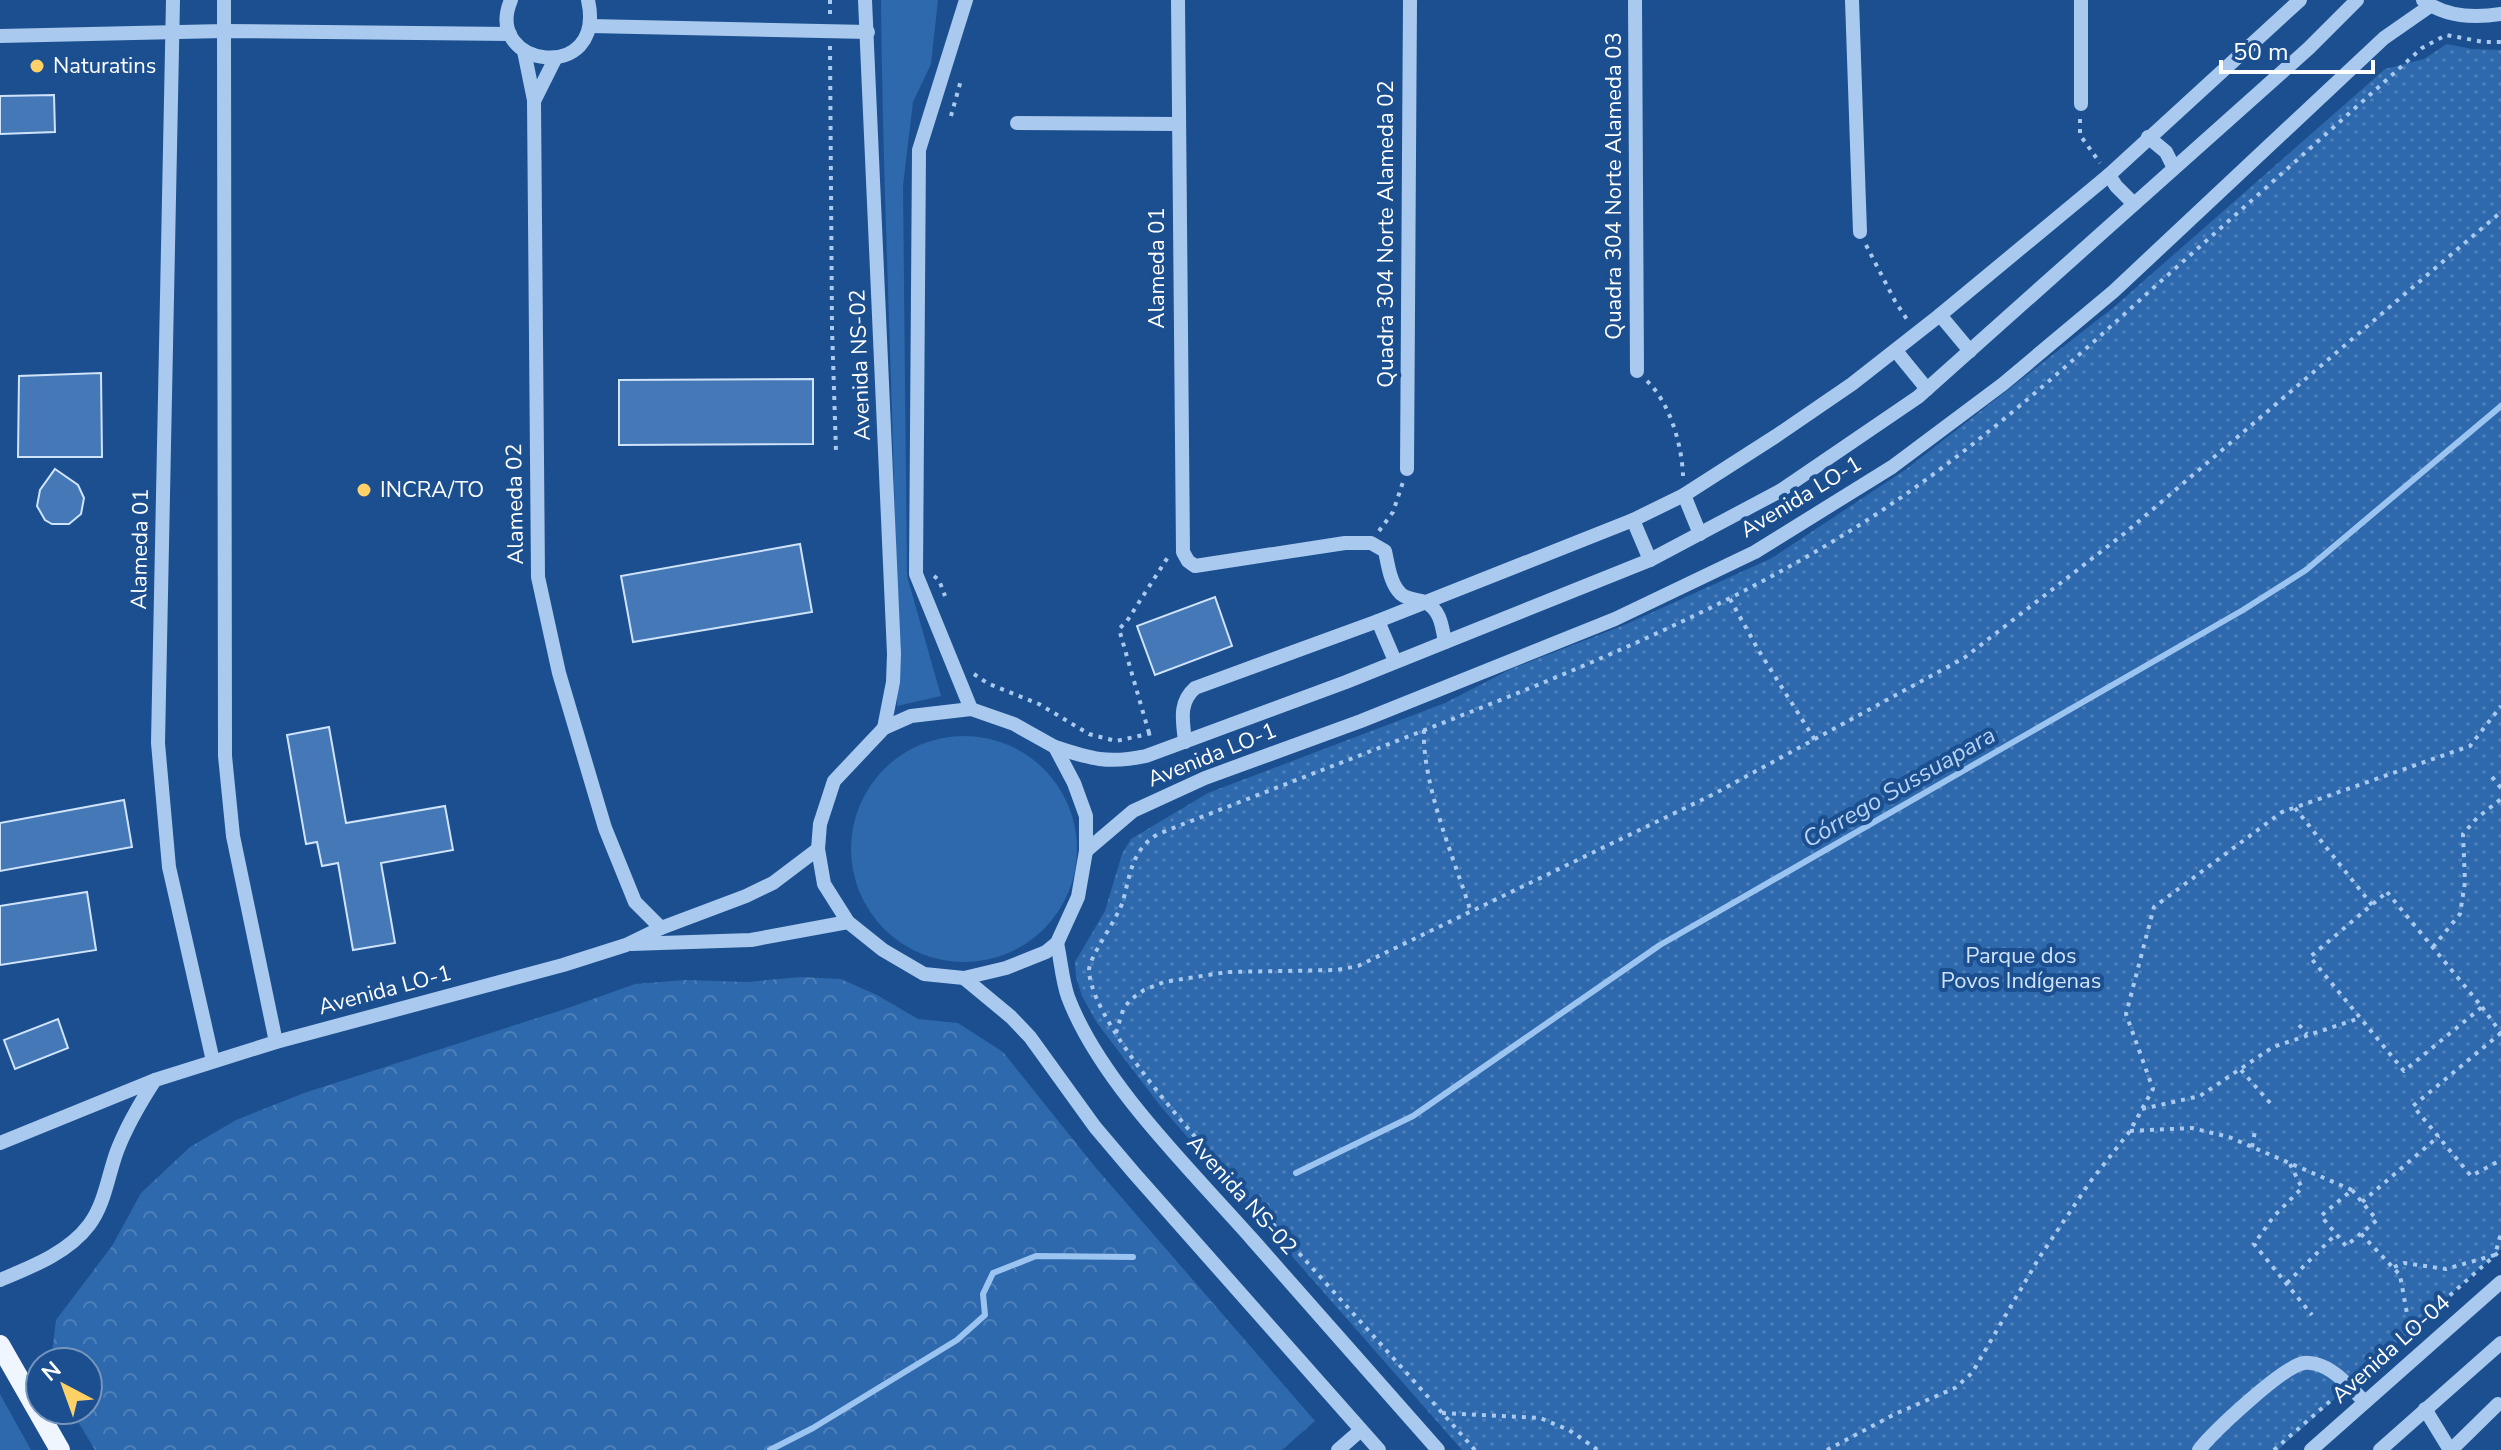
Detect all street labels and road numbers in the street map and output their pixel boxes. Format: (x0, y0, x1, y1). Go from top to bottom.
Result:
street label: Quadra 304 Norte Alameda 03 (1599, 32, 1629, 340)
street label: Quadra 304 Norte Alameda 02 (1371, 80, 1401, 388)
street label: Alameda 01 (1142, 207, 1172, 329)
street label: Avenida NS-02 (842, 289, 878, 441)
street label: Alameda 02 (499, 443, 531, 565)
street label: Avenida LO-1 (1735, 449, 1867, 545)
street label: Alameda 01 (124, 488, 156, 610)
street label: Avenida LO-1 (1143, 716, 1281, 794)
street label: Avenida LO-1 (315, 958, 455, 1022)
street label: Avenida NS-02 (1180, 1129, 1304, 1261)
street label: Avenida LO-04 (2325, 1288, 2457, 1410)

